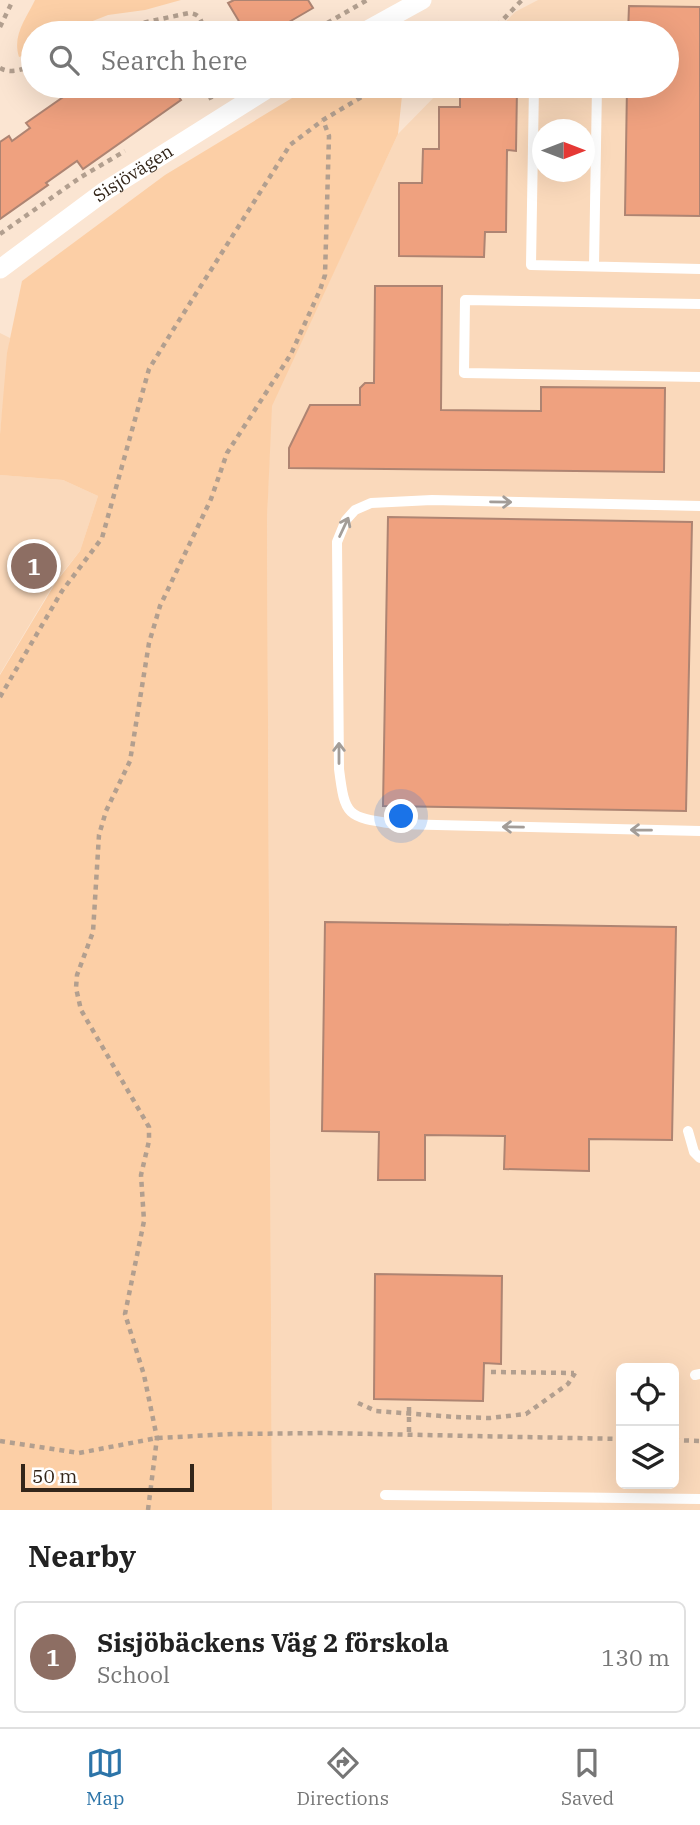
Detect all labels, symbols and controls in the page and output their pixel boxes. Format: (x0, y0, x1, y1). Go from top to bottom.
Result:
search box (21, 21, 679, 98)
icon: search (45, 41, 83, 79)
text: Search here (101, 43, 247, 77)
north arrow (532, 119, 595, 182)
street label: Sisjövägen (88, 139, 177, 207)
one-way arrow (489, 495, 512, 509)
one-way arrow (338, 517, 351, 538)
pin: 1 (11, 540, 57, 592)
one-way arrow (332, 741, 346, 764)
your location (384, 799, 418, 833)
one-way arrow (502, 821, 525, 834)
one-way arrow (630, 823, 653, 836)
map controls (616, 1363, 679, 1489)
button: locate (616, 1363, 679, 1426)
button: layers (616, 1426, 679, 1489)
scale bar (21, 1461, 194, 1493)
text: 50 m (32, 1464, 77, 1488)
text: Nearby (28, 1536, 136, 1575)
text: Sisjöbäckens Väg 2 förskola (97, 1625, 449, 1659)
text: 1 (46, 1642, 60, 1672)
text: 130 m (601, 1642, 670, 1672)
text: School (97, 1659, 170, 1689)
tab: Map (86, 1744, 125, 1810)
tab: Directions (296, 1744, 389, 1810)
tab: Saved (561, 1744, 614, 1810)

